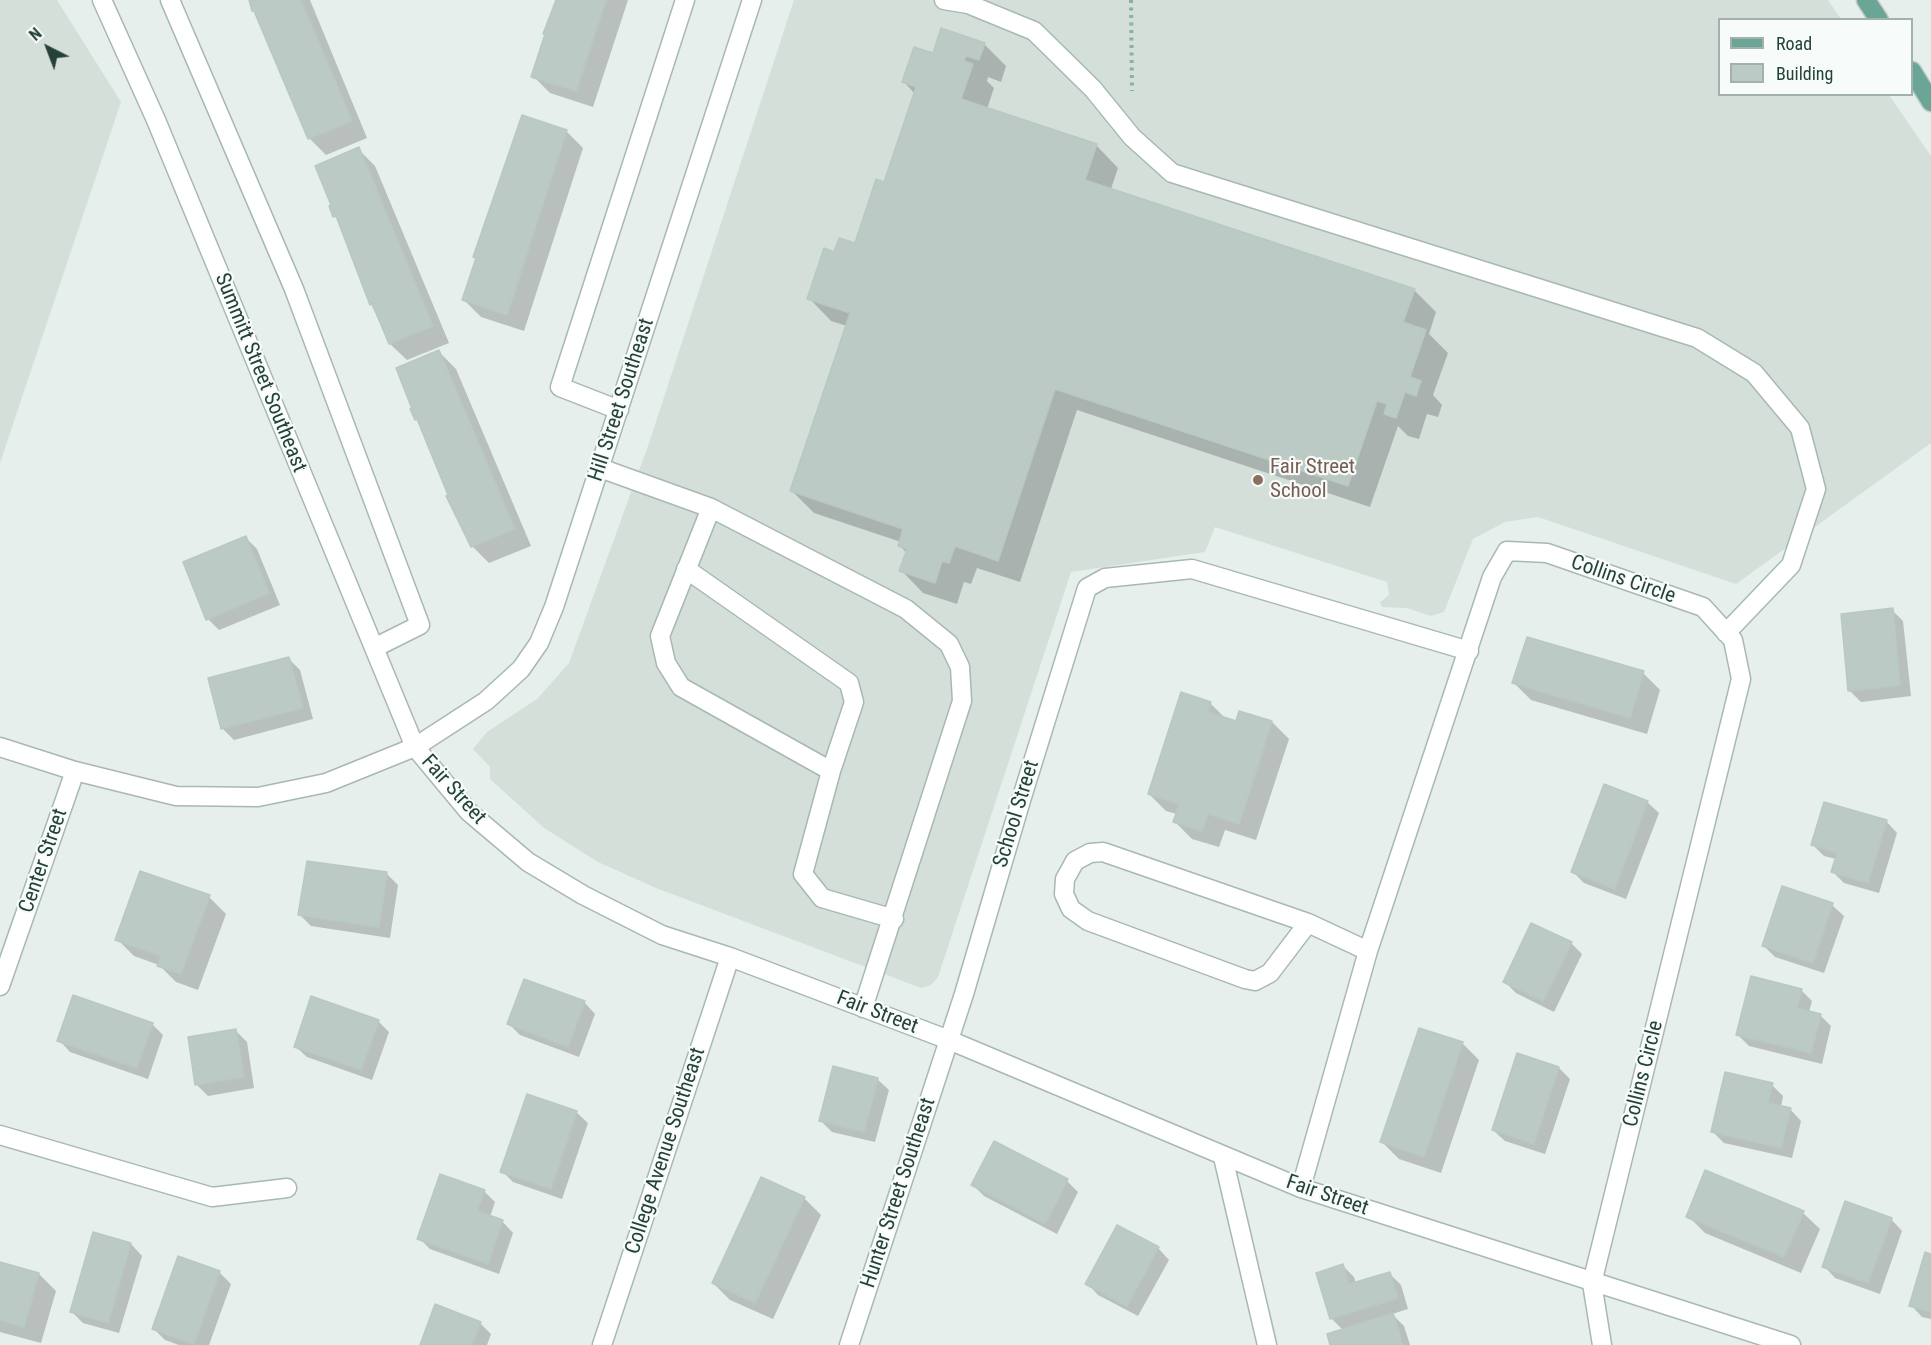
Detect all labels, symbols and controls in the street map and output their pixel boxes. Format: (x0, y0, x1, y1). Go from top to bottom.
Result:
north arrow (18, 18, 78, 78)
legend (1718, 18, 1913, 96)
text: N (26, 24, 46, 45)
text: Road (1776, 33, 1812, 54)
text: Building (1776, 63, 1833, 84)
street label: Summitt Street Southeast (209, 270, 311, 476)
street label: Hill Street Southeast (584, 315, 660, 485)
place label: Fair Street School (1270, 455, 1355, 505)
marker: Fair Street School (1251, 473, 1265, 487)
street label: Collins Circle (1567, 550, 1679, 610)
street label: Fair Street (415, 750, 491, 830)
street label: School Street (989, 757, 1045, 871)
street label: Center Street (14, 806, 74, 916)
street label: Fair Street (833, 986, 921, 1040)
street label: Collins Circle (1619, 1018, 1669, 1130)
street label: College Avenue Southeast (621, 1044, 711, 1258)
street label: Hunter Street Southeast (856, 1095, 942, 1291)
street label: Fair Street (1283, 1170, 1371, 1222)

